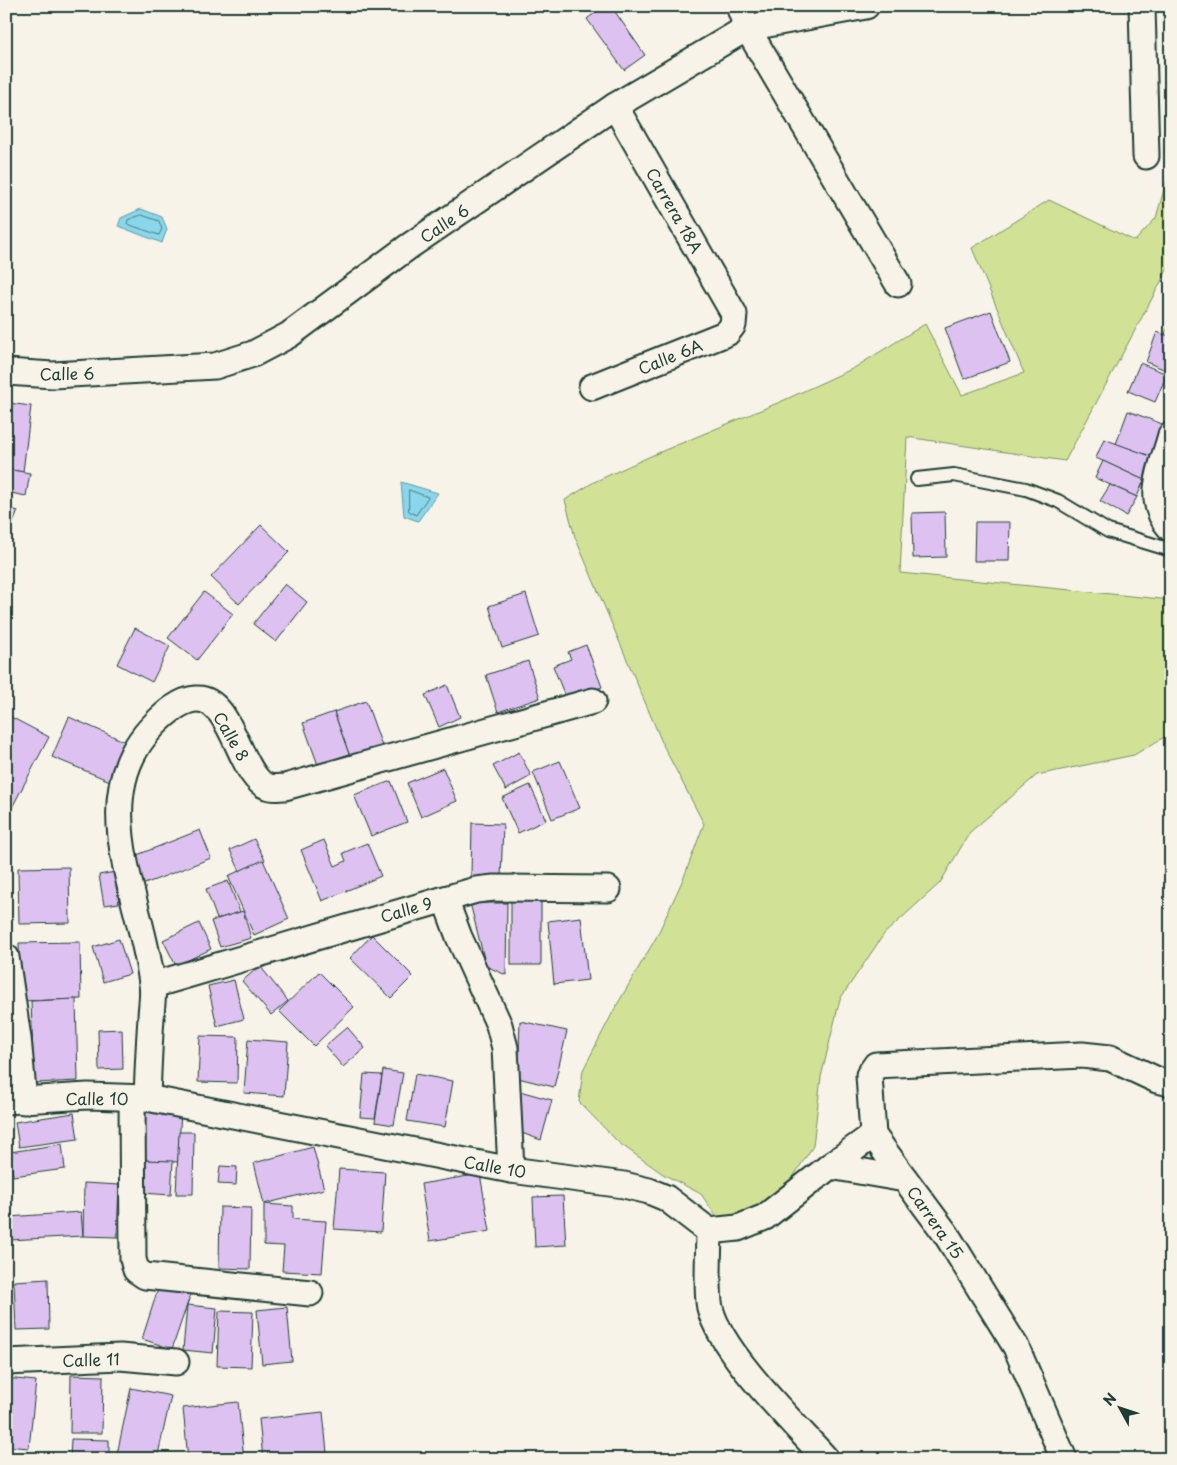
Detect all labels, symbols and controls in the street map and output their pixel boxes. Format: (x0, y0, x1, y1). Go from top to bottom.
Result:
street label: Carrera 18A (641, 163, 709, 257)
street label: Calle 6 (415, 198, 473, 248)
street label: Calle 6A (634, 332, 706, 380)
street label: Calle 6 (39, 361, 95, 385)
street label: Calle 8 (208, 707, 256, 765)
street label: Calle 9 (377, 890, 435, 928)
street label: Calle 10 (66, 1086, 128, 1110)
street label: Calle 10 (462, 1149, 528, 1183)
street label: Carrera 15 (902, 1181, 970, 1263)
street label: Calle 11 (62, 1346, 120, 1372)
north arrow (1094, 1382, 1144, 1432)
text: N (1098, 1388, 1121, 1410)

